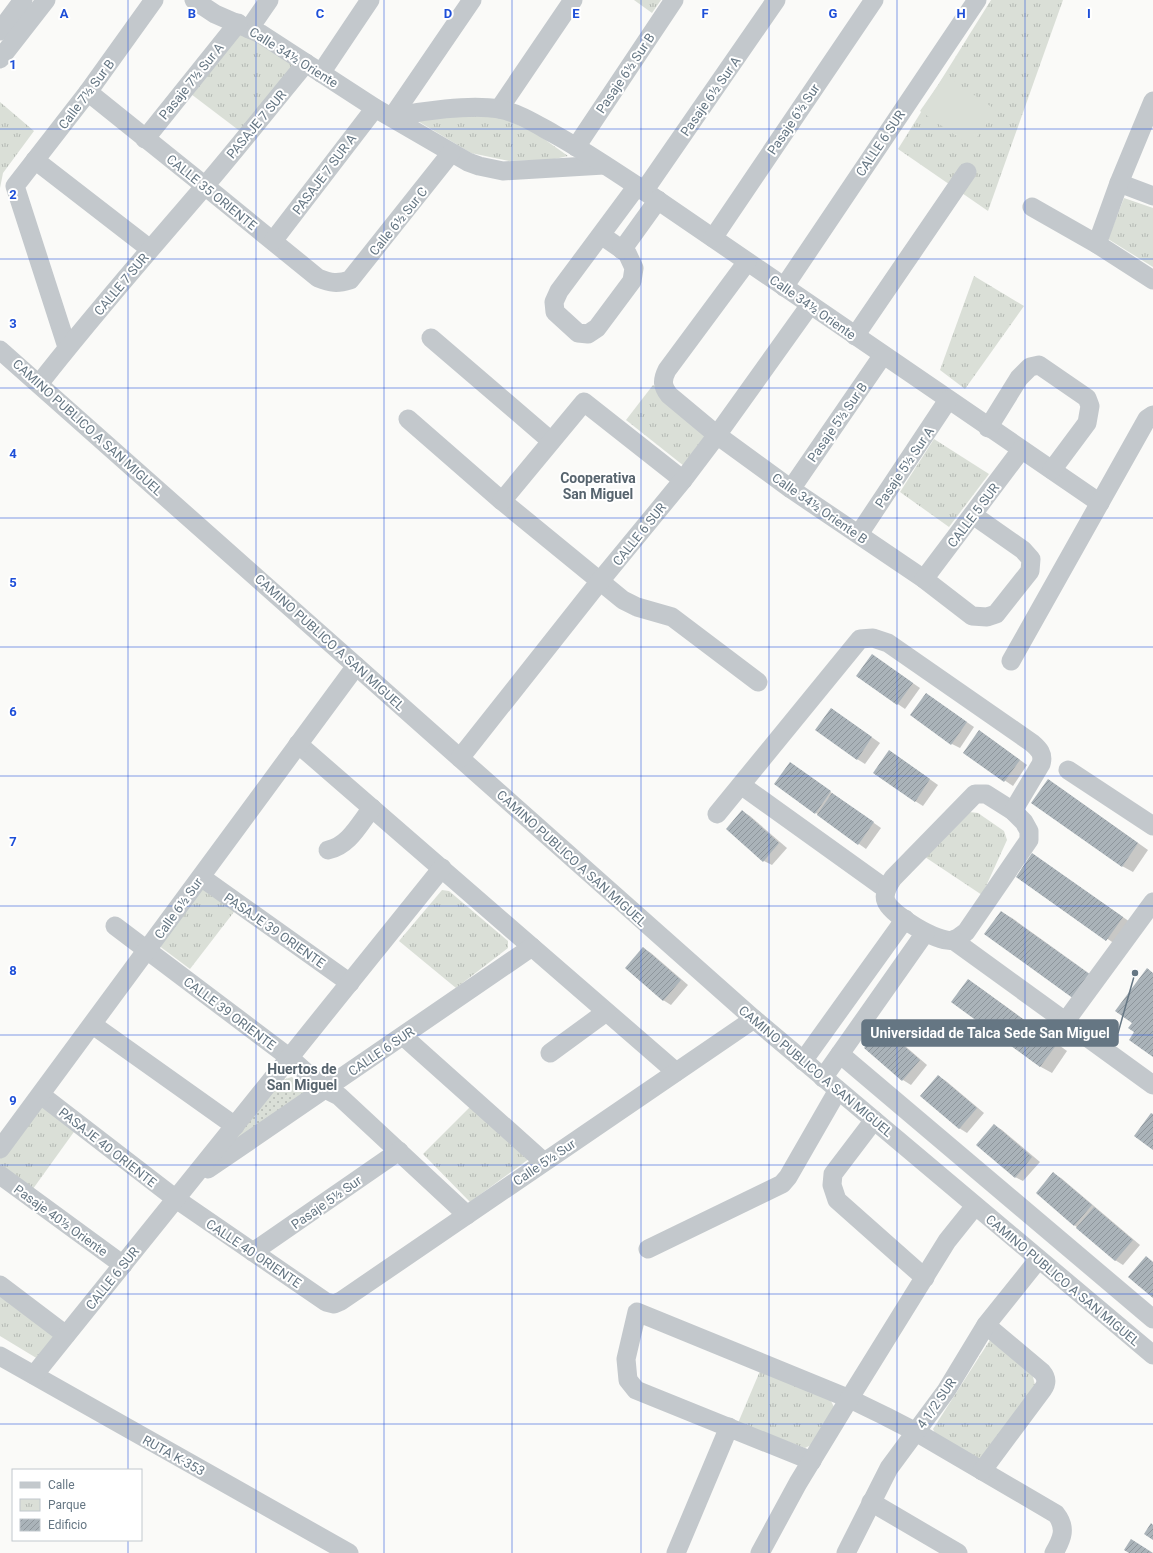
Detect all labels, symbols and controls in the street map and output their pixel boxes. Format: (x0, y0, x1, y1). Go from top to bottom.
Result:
text: A (60, 6, 69, 21)
text: B (188, 6, 196, 21)
text: C (316, 6, 325, 21)
text: D (444, 6, 452, 21)
text: E (572, 6, 580, 21)
text: F (701, 6, 709, 21)
text: G (829, 6, 838, 21)
text: H (956, 6, 966, 21)
text: I (1087, 6, 1091, 21)
street label: Calle 34½ Oriente (247, 24, 341, 91)
street label: Pasaje 6½ Sur B (593, 30, 658, 116)
street label: Pasaje 7½ Sur A (156, 40, 227, 122)
street label: Pasaje 6½ Sur A (677, 53, 744, 139)
text: 1 (9, 57, 17, 72)
street label: Calle 7½ Sur B (55, 57, 117, 132)
street label: Pasaje 6½ Sur (764, 81, 823, 158)
street label: PASAJE 7 SUR (223, 87, 289, 162)
street label: CALLE 6 SUR (853, 107, 908, 179)
street label: PASAJE 7 SUR A (289, 131, 360, 217)
street label: CALLE 35 ORIENTE (164, 151, 260, 233)
street label: Calle 6½ Sur C (366, 184, 431, 259)
text: 2 (9, 187, 17, 202)
street label: CALLE 7 SUR (91, 250, 152, 318)
street label: Calle 34½ Oriente (767, 272, 859, 343)
text: 3 (9, 316, 17, 331)
street label: CAMINO PUBLICO A SAN MIGUEL (10, 356, 166, 499)
street label: Pasaje 5½ Sur B (804, 380, 870, 465)
street label: Pasaje 5½ Sur A (872, 424, 937, 510)
text: 4 (9, 446, 17, 461)
district label: Cooperativa San Miguel (560, 470, 636, 502)
street label: Calle 34½ Oriente B (769, 470, 870, 547)
street label: CALLE 5 SUR (944, 480, 1002, 550)
street label: CALLE 6 SUR (610, 500, 669, 569)
street label: CAMINO PUBLICO A SAN MIGUEL (252, 571, 408, 714)
text: 5 (9, 575, 17, 590)
text: 6 (9, 704, 17, 719)
street label: CAMINO PUBLICO A SAN MIGUEL (494, 787, 650, 930)
text: 7 (9, 834, 17, 849)
street label: Calle 6½ Sur (151, 874, 206, 942)
street label: PASAJE 39 ORIENTE (221, 890, 328, 971)
text: 8 (9, 963, 17, 978)
street label: CALLE 39 ORIENTE (181, 974, 279, 1053)
street label: CAMINO PUBLICO A SAN MIGUEL (736, 1003, 896, 1140)
callout: Universidad de Talca Sede San Miguel (862, 1020, 1118, 1046)
street label: CALLE 6 SUR (345, 1024, 417, 1079)
text: Universidad de Talca Sede San Miguel (870, 1025, 1110, 1041)
district label: Huertos de San Miguel (267, 1061, 337, 1093)
text: 9 (9, 1093, 17, 1108)
street label: PASAJE 40 ORIENTE (56, 1105, 159, 1190)
street label: Calle 5½ Sur (510, 1136, 579, 1189)
street label: Pasaje 5½ Sur (288, 1172, 365, 1232)
street label: Pasaje 40½ Oriente (11, 1181, 110, 1259)
street label: CAMINO PUBLICO A SAN MIGUEL (983, 1212, 1143, 1349)
street label: CALLE 40 ORIENTE (203, 1216, 304, 1291)
street label: CALLE 6 SUR (83, 1244, 142, 1313)
street label: 4 1/2 SUR (914, 1375, 959, 1431)
street label: RUTA K-353 (140, 1432, 207, 1479)
legend (12, 1469, 142, 1541)
text: Calle (48, 1478, 75, 1492)
text: Parque (48, 1498, 86, 1512)
text: Edificio (48, 1518, 87, 1532)

